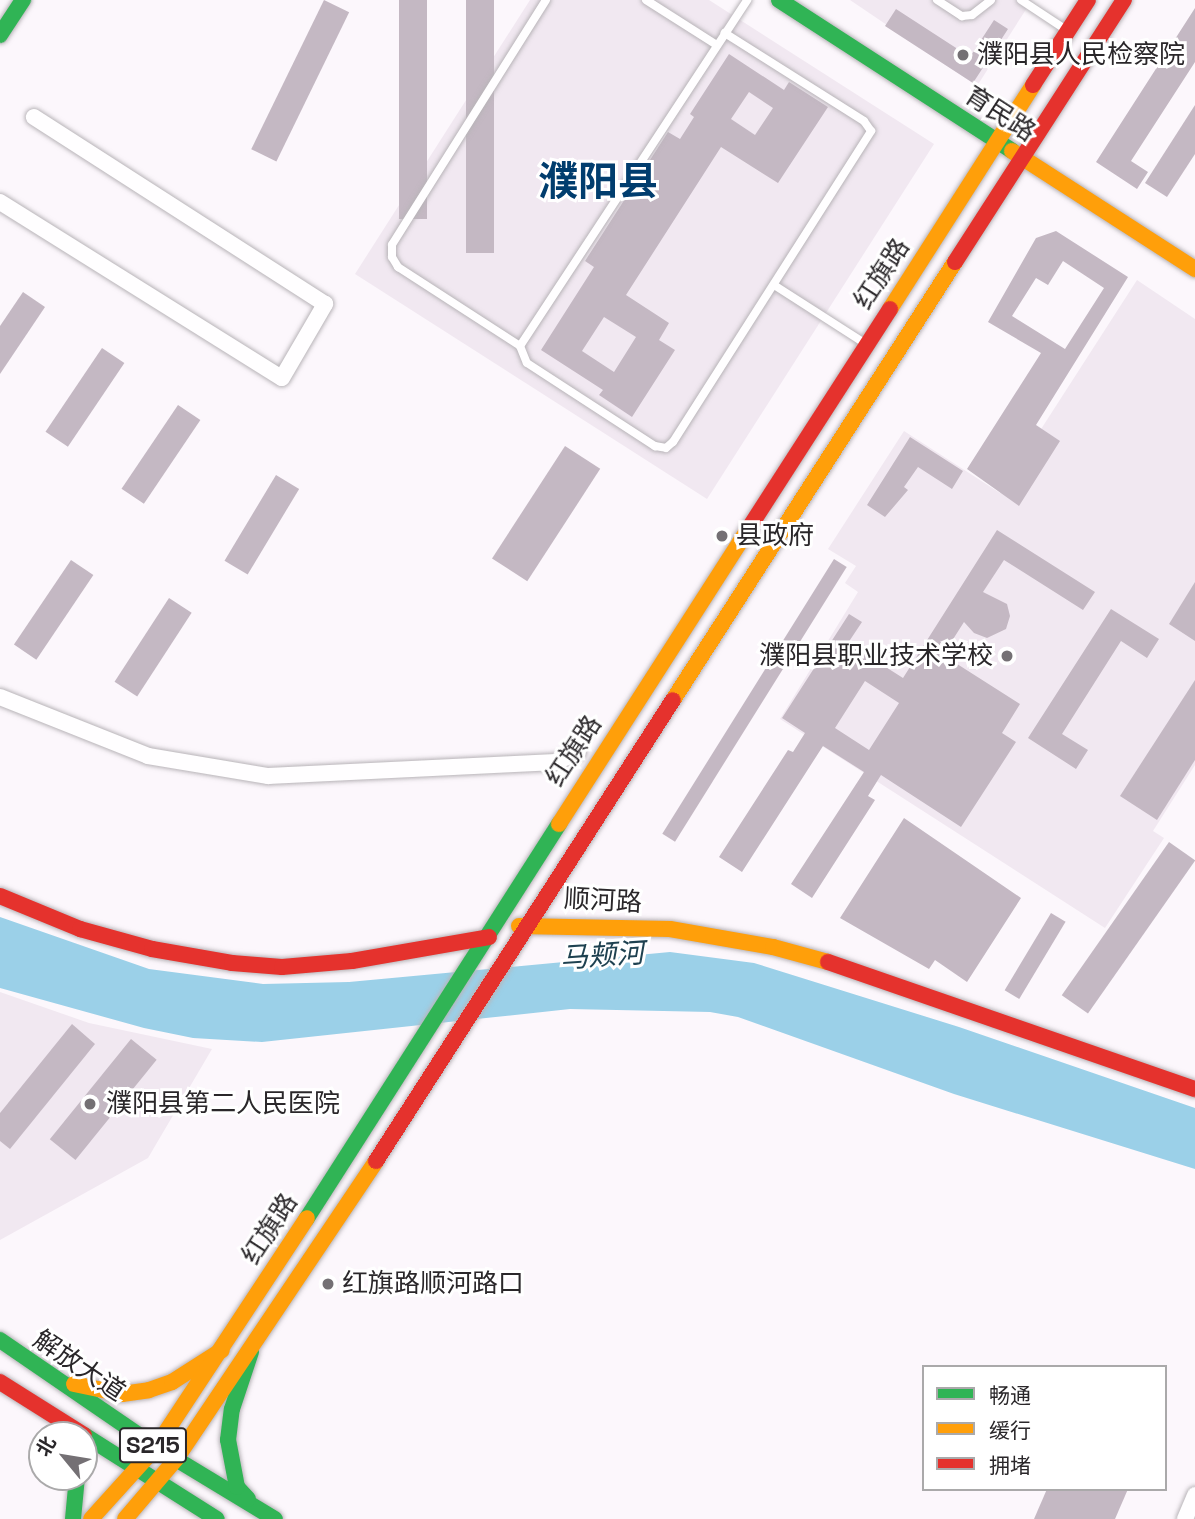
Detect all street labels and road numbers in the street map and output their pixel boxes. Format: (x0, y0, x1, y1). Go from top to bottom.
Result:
street label: 育民路 (959, 80, 1041, 148)
street label: 红旗路 (848, 233, 916, 315)
street label: 红旗路 (540, 710, 608, 792)
street label: 顺河路 (563, 883, 643, 919)
street label: 红旗路 (236, 1188, 304, 1270)
street label: 解放大道 (27, 1324, 131, 1408)
road number: S215 (118, 1424, 188, 1465)

